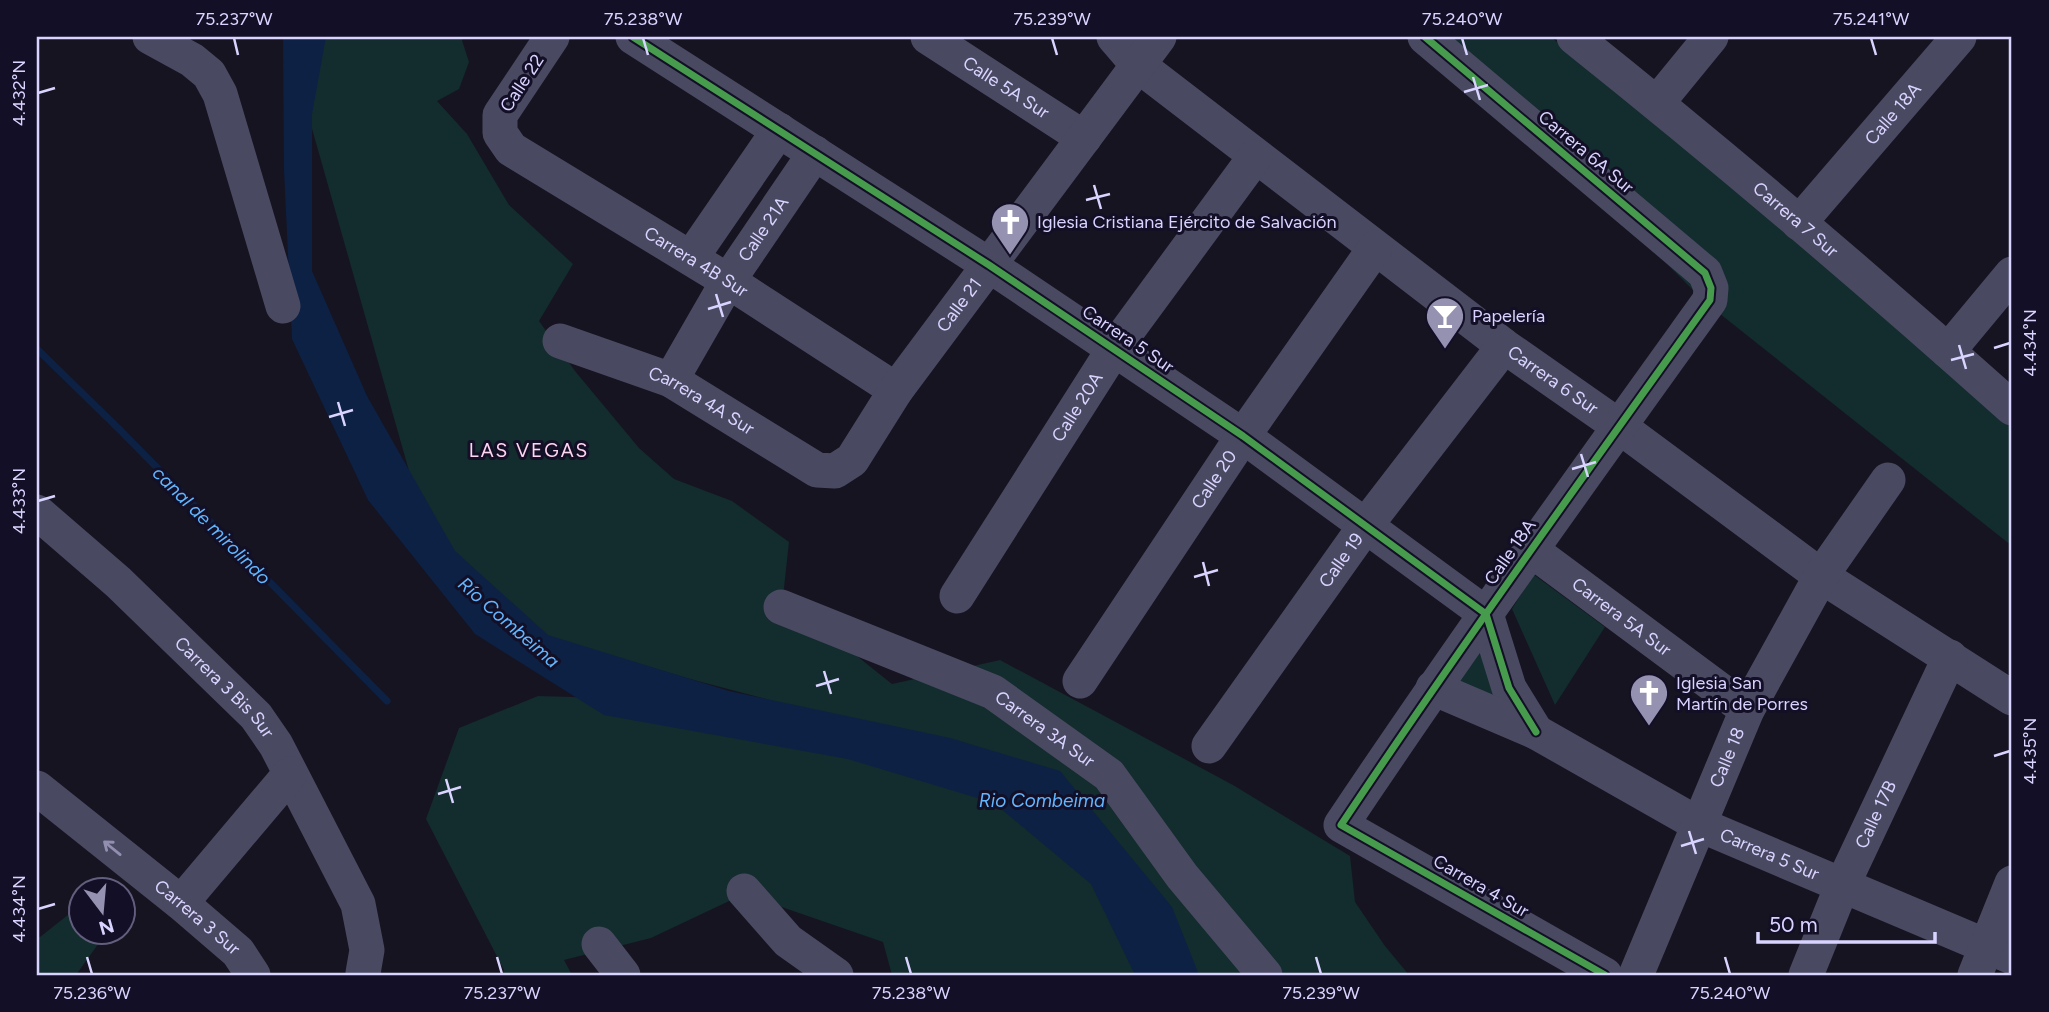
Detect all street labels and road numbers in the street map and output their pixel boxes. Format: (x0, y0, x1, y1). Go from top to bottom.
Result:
street label: Calle 22 (495, 50, 549, 116)
street label: Calle 5A Sur (959, 52, 1053, 124)
street label: Calle 18A (1860, 78, 1926, 149)
street label: Carrera 6A Sur (1534, 106, 1638, 198)
street label: Carrera 7 Sur (1748, 177, 1843, 262)
street label: Calle 21A (733, 192, 793, 266)
street label: Carrera 4B Sur (640, 222, 752, 302)
street label: Calle 21 (932, 274, 987, 336)
street label: Carrera 5 Sur (1078, 300, 1178, 378)
street label: Carrera 6 Sur (1503, 341, 1603, 419)
street label: Carrera 4A Sur (646, 362, 758, 440)
street label: Calle 20A (1047, 368, 1107, 446)
street label: Calle 20 (1187, 446, 1241, 513)
street label: Calle 18A (1479, 515, 1541, 589)
street label: Calle 19 (1314, 528, 1368, 592)
street label: Carrera 5A Sur (1568, 573, 1676, 661)
street label: Carrera 3 Bis Sur (170, 632, 279, 742)
street label: Carrera 3A Sur (991, 686, 1099, 772)
street label: Calle 18 (1705, 724, 1749, 791)
street label: Calle 17B (1850, 777, 1901, 852)
street label: Carrera 5 Sur (1716, 824, 1823, 885)
street label: Carrera 4 Sur (1429, 850, 1533, 922)
street label: Carrera 3 Sur (150, 875, 245, 960)

